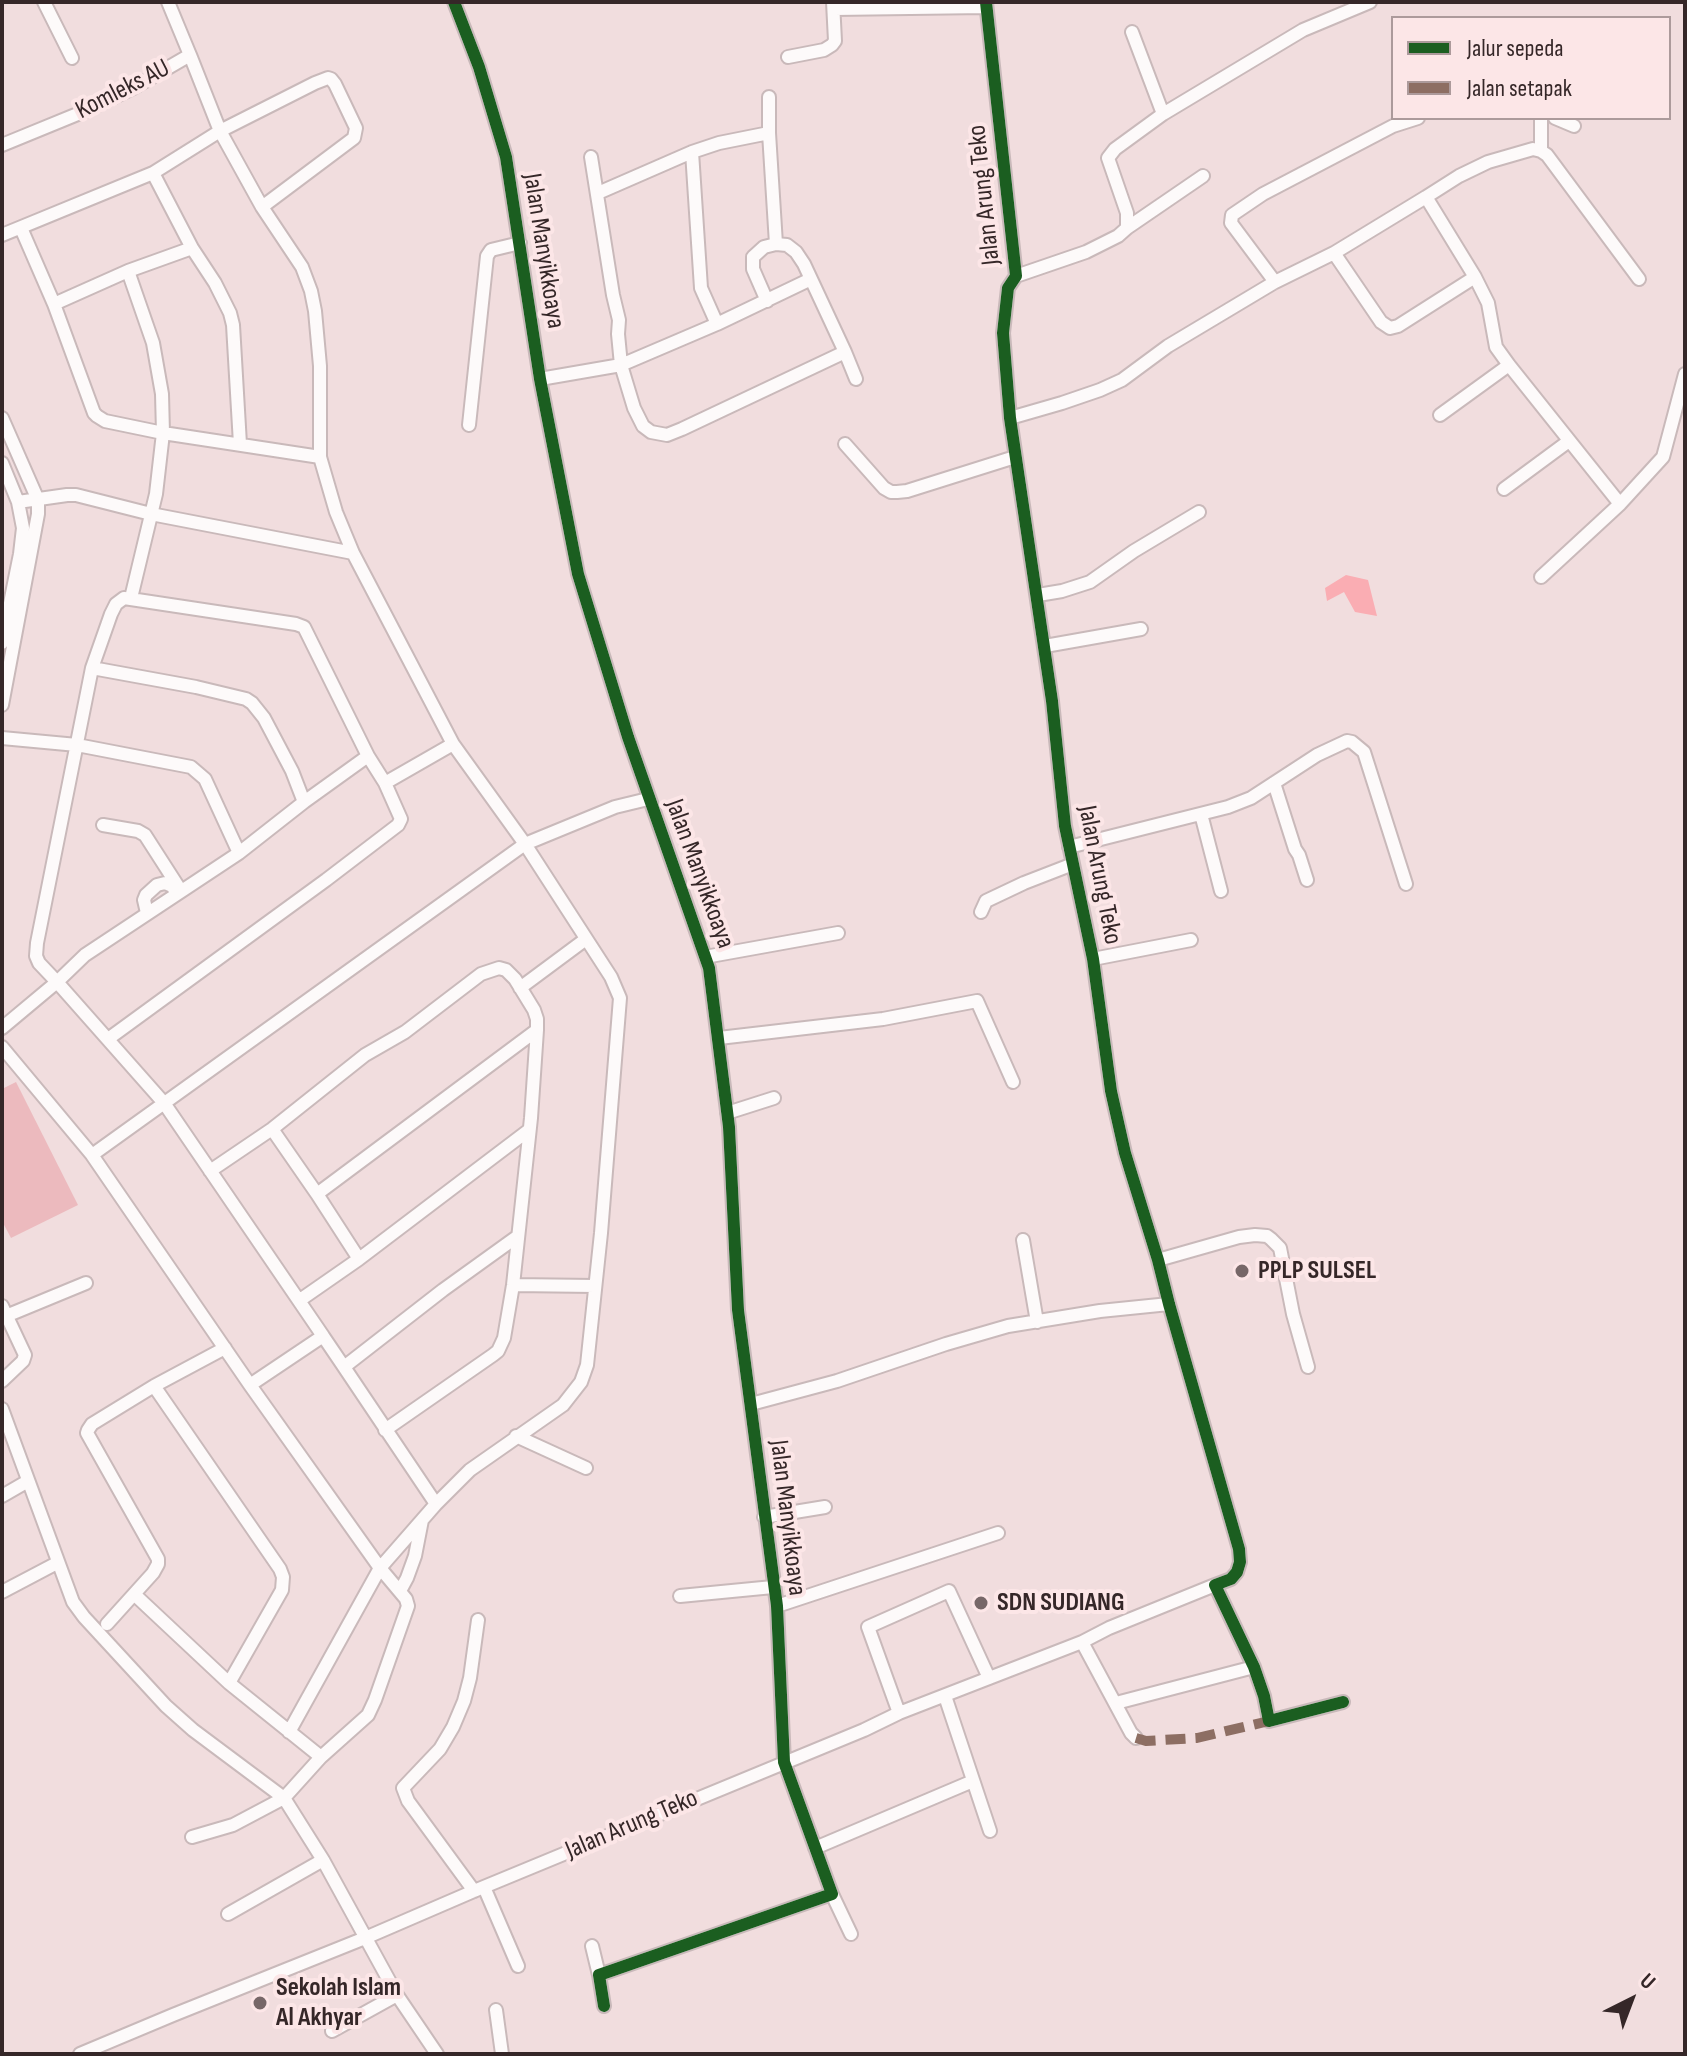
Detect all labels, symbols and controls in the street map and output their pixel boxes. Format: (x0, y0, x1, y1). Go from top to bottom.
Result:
legend (1391, 16, 1671, 120)
text: Jalur sepeda (1467, 34, 1563, 63)
street label: Komleks AU (71, 53, 175, 127)
text: Jalan setapak (1467, 74, 1572, 103)
street label: Jalan Arung Teko (962, 123, 1008, 267)
street label: Jalan Manyikkoaya (515, 171, 571, 331)
street label: Jalan Manyikkoaya (658, 795, 740, 953)
street label: Jalan Arung Teko (1070, 803, 1128, 947)
place label: PPLP SULSEL (1258, 1255, 1376, 1287)
marker: PPLP SULSEL (1233, 1262, 1251, 1280)
street label: Jalan Manyikkoaya (762, 1438, 812, 1598)
place label: SDN SUDIANG (997, 1587, 1125, 1619)
marker: SDN SUDIANG (972, 1594, 990, 1612)
street label: Jalan Arung Teko (561, 1783, 703, 1867)
north arrow (1591, 1960, 1671, 2040)
text: U (1634, 1968, 1661, 1996)
place label: Sekolah Islam Al Akhyar (276, 1972, 401, 2034)
marker: Sekolah Islam Al Akhyar (251, 1994, 269, 2012)

